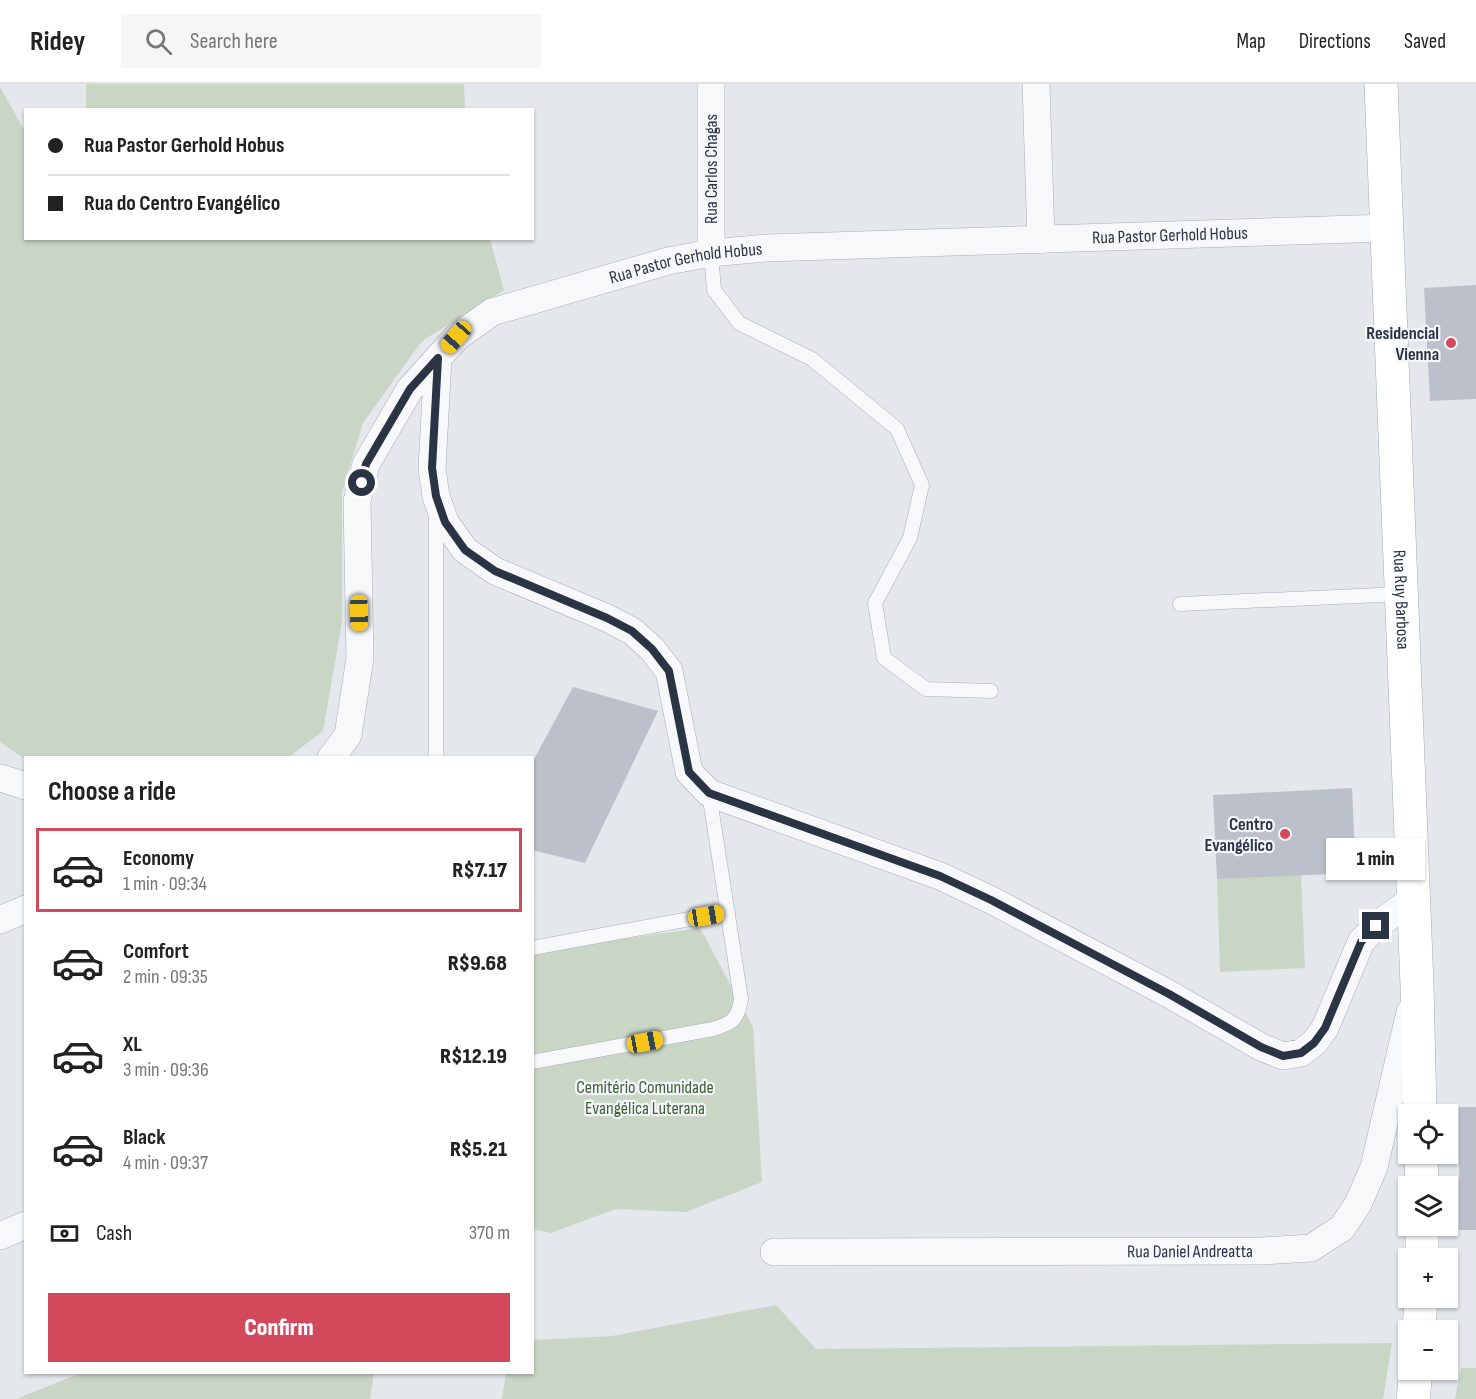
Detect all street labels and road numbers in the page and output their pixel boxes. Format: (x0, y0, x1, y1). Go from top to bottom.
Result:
street label: Rua Carlos Chagas (701, 114, 722, 224)
street label: Rua Pastor Gerhold Hobus (1092, 222, 1248, 249)
street label: Rua Pastor Gerhold Hobus (607, 238, 763, 289)
street label: Rua Ruy Barbosa (1389, 549, 1414, 650)
street label: Rua Daniel Andreatta (1127, 1241, 1253, 1262)

